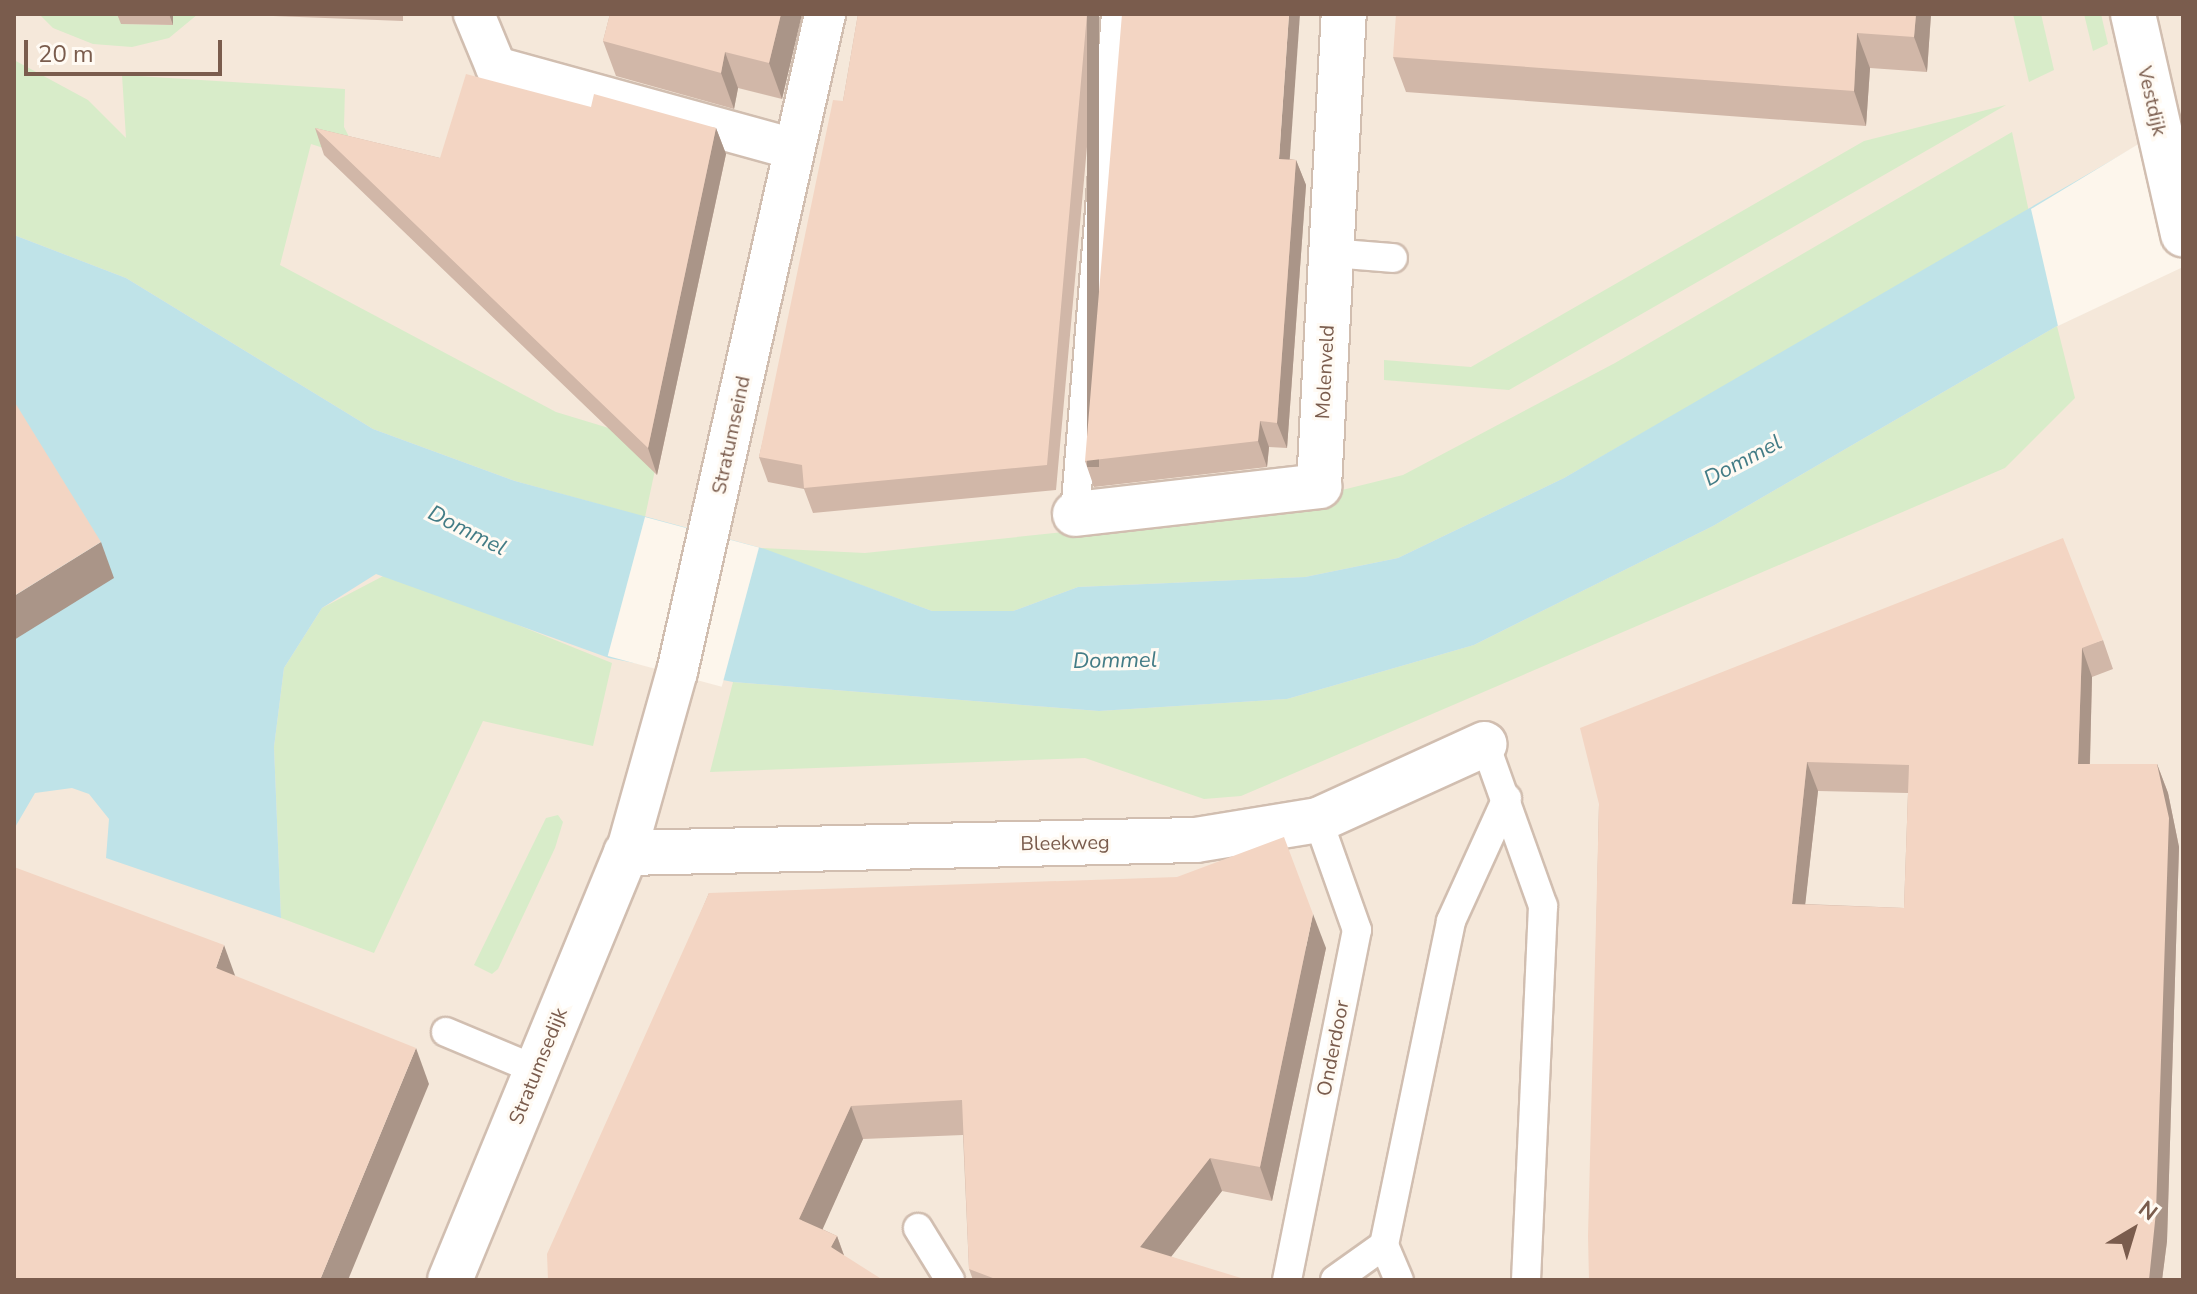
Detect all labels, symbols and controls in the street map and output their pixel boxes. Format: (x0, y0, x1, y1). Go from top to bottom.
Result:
scale bar (28, 24, 226, 74)
text: 20 m (38, 38, 94, 70)
street label: Vestdijk (2132, 64, 2172, 138)
street label: Molenveld (1311, 324, 1339, 420)
street label: Stratumseind (707, 374, 755, 496)
water label: Dommel (1700, 430, 1786, 492)
water label: Dommel (423, 500, 511, 562)
water label: Dommel (1073, 647, 1157, 675)
street label: Bleekweg (1020, 830, 1110, 856)
street label: Onderdoor (1312, 998, 1354, 1098)
street label: Stratumsedijk (504, 1004, 572, 1128)
north arrow (2093, 1190, 2173, 1270)
text: N (2132, 1194, 2163, 1228)

